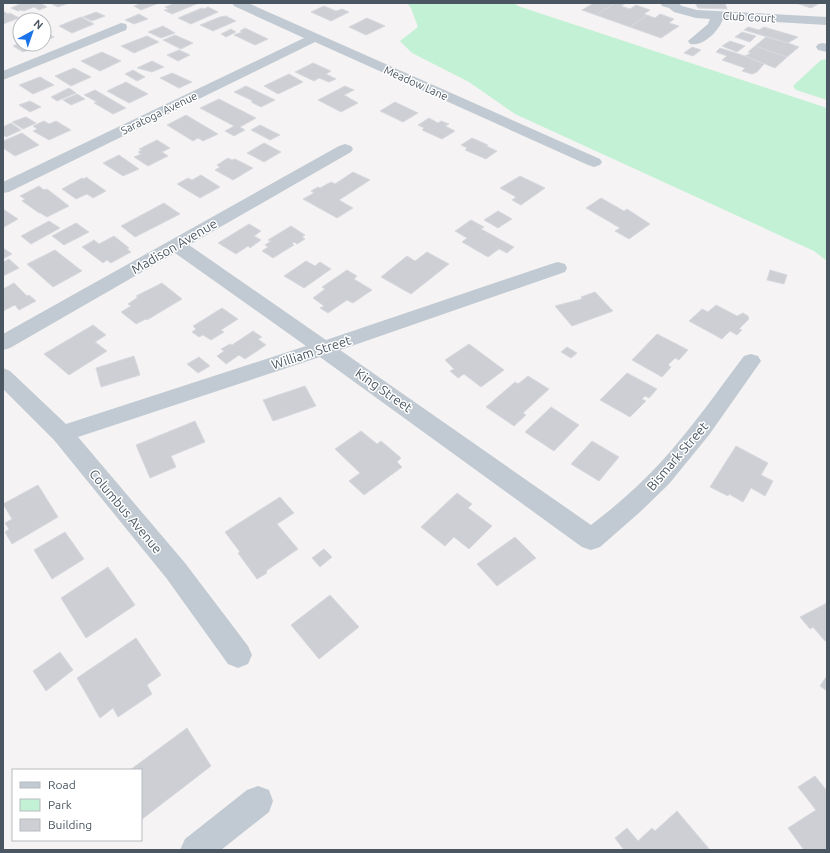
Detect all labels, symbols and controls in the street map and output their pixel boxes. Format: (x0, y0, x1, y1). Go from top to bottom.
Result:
street label: Club Court (722, 10, 776, 24)
north arrow (12, 12, 52, 52)
text: N (31, 17, 45, 32)
street label: Meadow Lane (382, 64, 450, 102)
street label: Saratoga Avenue (119, 89, 199, 137)
street label: Madison Avenue (129, 216, 219, 276)
street label: William Street (270, 333, 352, 371)
street label: King Street (353, 365, 415, 415)
street label: Bismark Street (644, 419, 710, 493)
street label: Columbus Avenue (87, 466, 165, 556)
legend (12, 769, 142, 841)
text: Road (48, 778, 76, 791)
text: Park (48, 798, 72, 811)
text: Building (48, 818, 92, 831)

